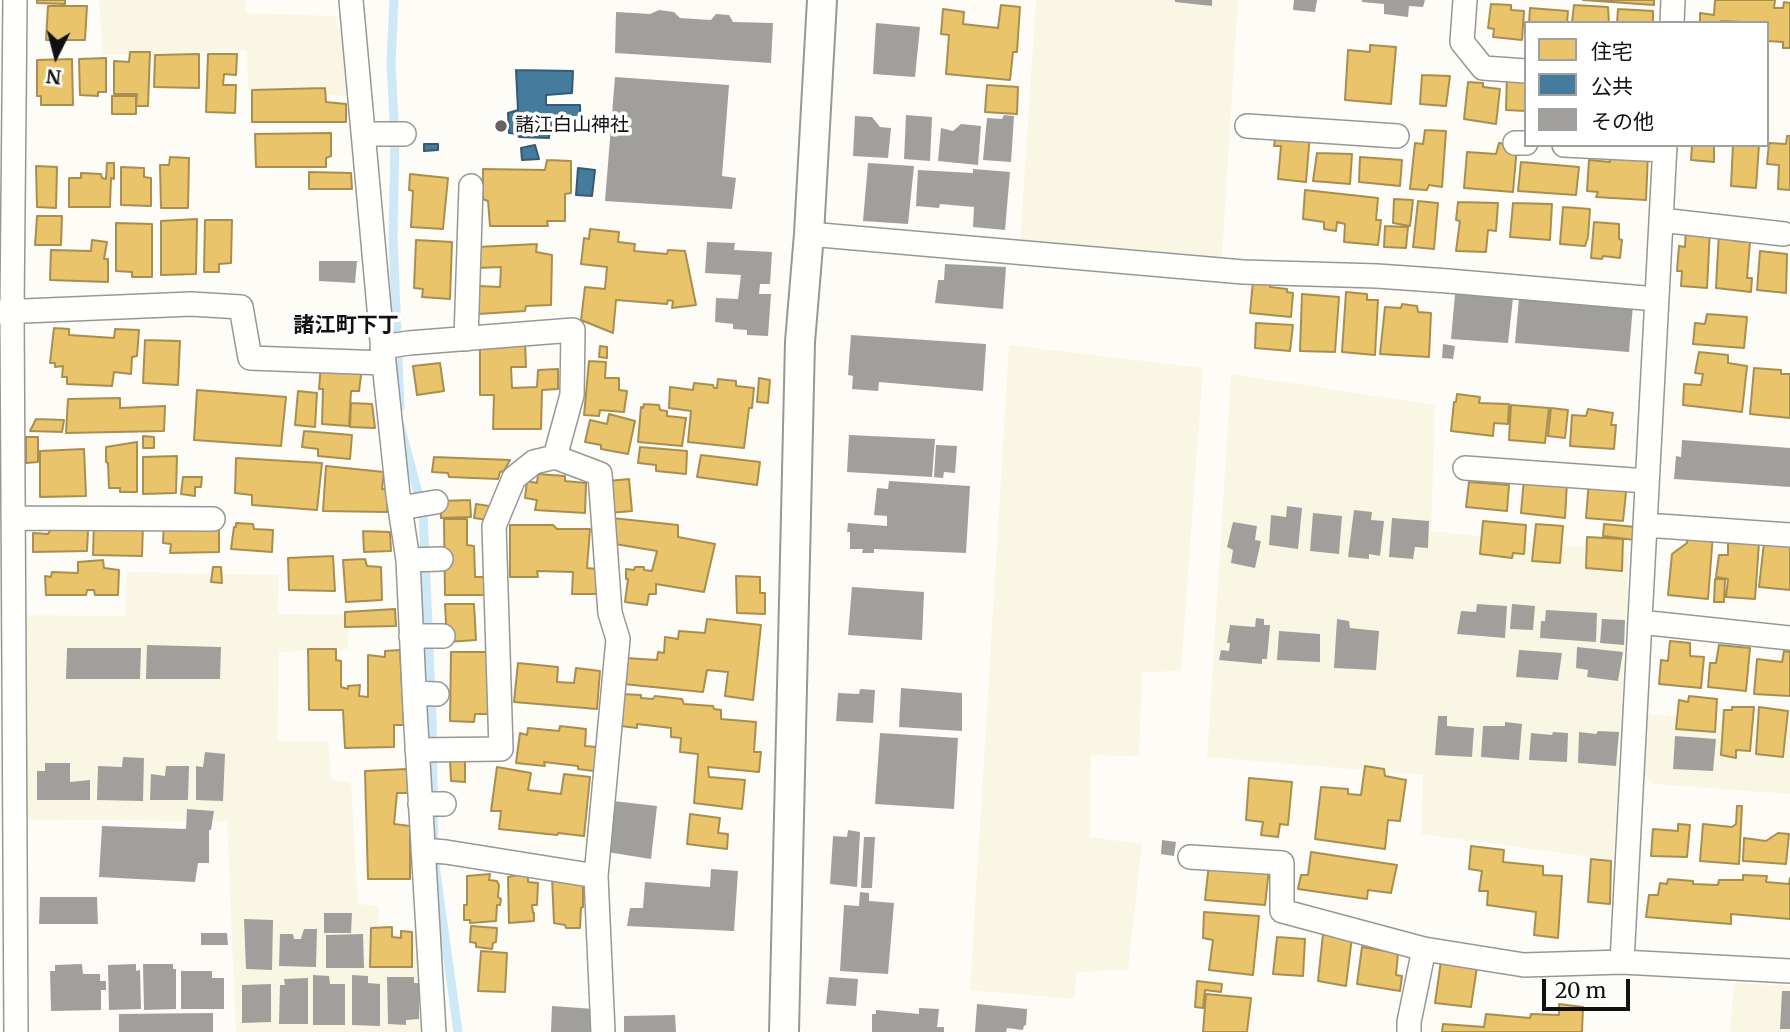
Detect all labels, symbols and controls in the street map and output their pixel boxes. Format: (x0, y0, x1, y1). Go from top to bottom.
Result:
north arrow (21, 21, 91, 91)
legend (1524, 21, 1769, 147)
text: 住宅 (1591, 38, 1633, 65)
text: N (45, 64, 63, 90)
text: 公共 (1591, 73, 1633, 100)
text: その他 (1591, 108, 1654, 135)
place label: 諸江白山神社 (515, 115, 629, 137)
marker: 諸江白山神社 (493, 118, 509, 134)
district label: 諸江町下丁 (294, 313, 398, 339)
scale bar (1545, 965, 1632, 1009)
text: 20 m (1555, 977, 1606, 1004)

